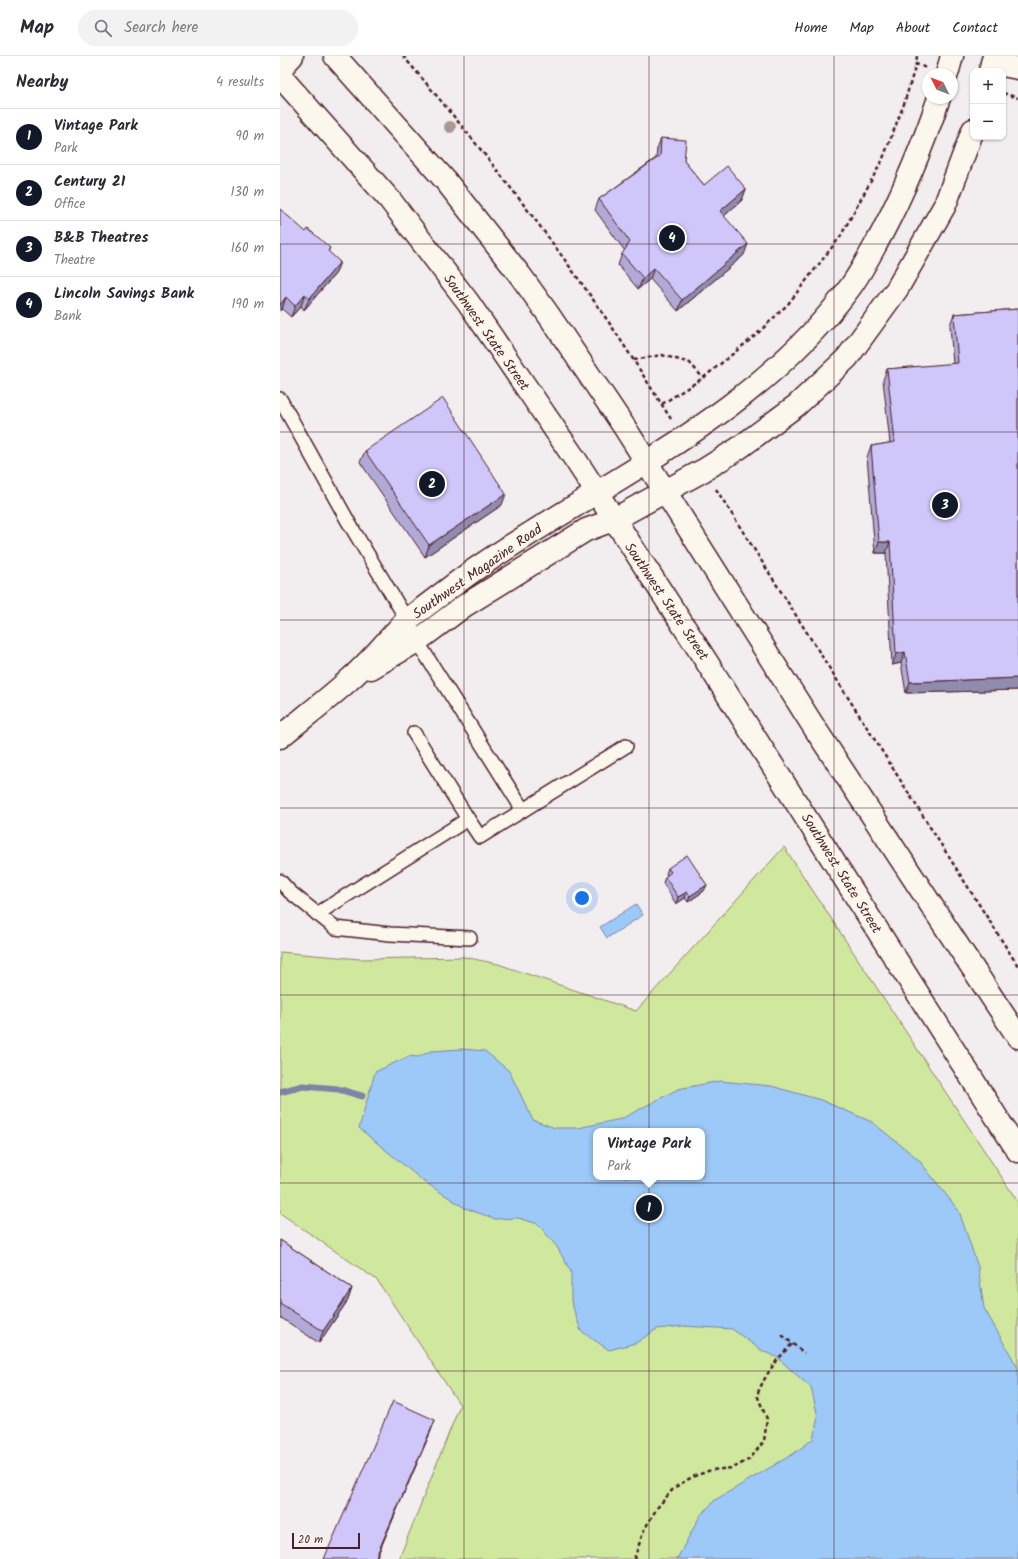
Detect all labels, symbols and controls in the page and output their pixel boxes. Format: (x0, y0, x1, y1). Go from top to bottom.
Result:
search box (78, 10, 358, 46)
text: Map (20, 13, 54, 43)
text: Search here (124, 16, 198, 40)
icon: search (92, 17, 114, 39)
text: Home (794, 17, 828, 39)
text: Map (850, 17, 874, 39)
text: About (896, 17, 930, 39)
text: Contact (952, 17, 998, 39)
north arrow (922, 68, 958, 104)
map controls (970, 68, 1006, 140)
button: + (970, 68, 1006, 104)
text: Nearby (16, 69, 68, 96)
text: 4 results (216, 72, 264, 93)
button: − (970, 104, 1006, 140)
text: Vintage Park (54, 114, 138, 138)
text: 1 (27, 126, 31, 147)
text: 90 m (236, 126, 264, 147)
text: Park (54, 138, 78, 159)
text: Century 21 (54, 170, 125, 194)
text: 2 (25, 182, 33, 203)
text: 130 m (230, 182, 264, 203)
text: Office (54, 194, 85, 215)
pin: 4 (659, 223, 685, 253)
text: B&B Theatres (54, 226, 148, 250)
text: 3 (25, 238, 33, 259)
text: 160 m (231, 238, 264, 259)
text: Theatre (54, 250, 95, 271)
street label: Southwest State Street (437, 270, 535, 396)
text: Lincoln Savings Bank (54, 282, 194, 306)
text: 4 (25, 294, 33, 315)
text: 190 m (232, 294, 264, 315)
text: Bank (54, 306, 81, 327)
pin: 2 (419, 469, 445, 499)
pin: 3 (932, 490, 958, 520)
street label: Southwest Magazine Road (408, 518, 548, 625)
street label: Southwest State Street (618, 538, 714, 666)
street label: Southwest State Street (795, 809, 887, 939)
your location (572, 888, 592, 908)
popup (593, 1128, 705, 1180)
text: Vintage Park (607, 1132, 691, 1156)
text: Park (607, 1156, 631, 1177)
pin: 1 (636, 1193, 662, 1223)
scale bar (292, 1531, 360, 1550)
text: 20 m (298, 1531, 323, 1549)

